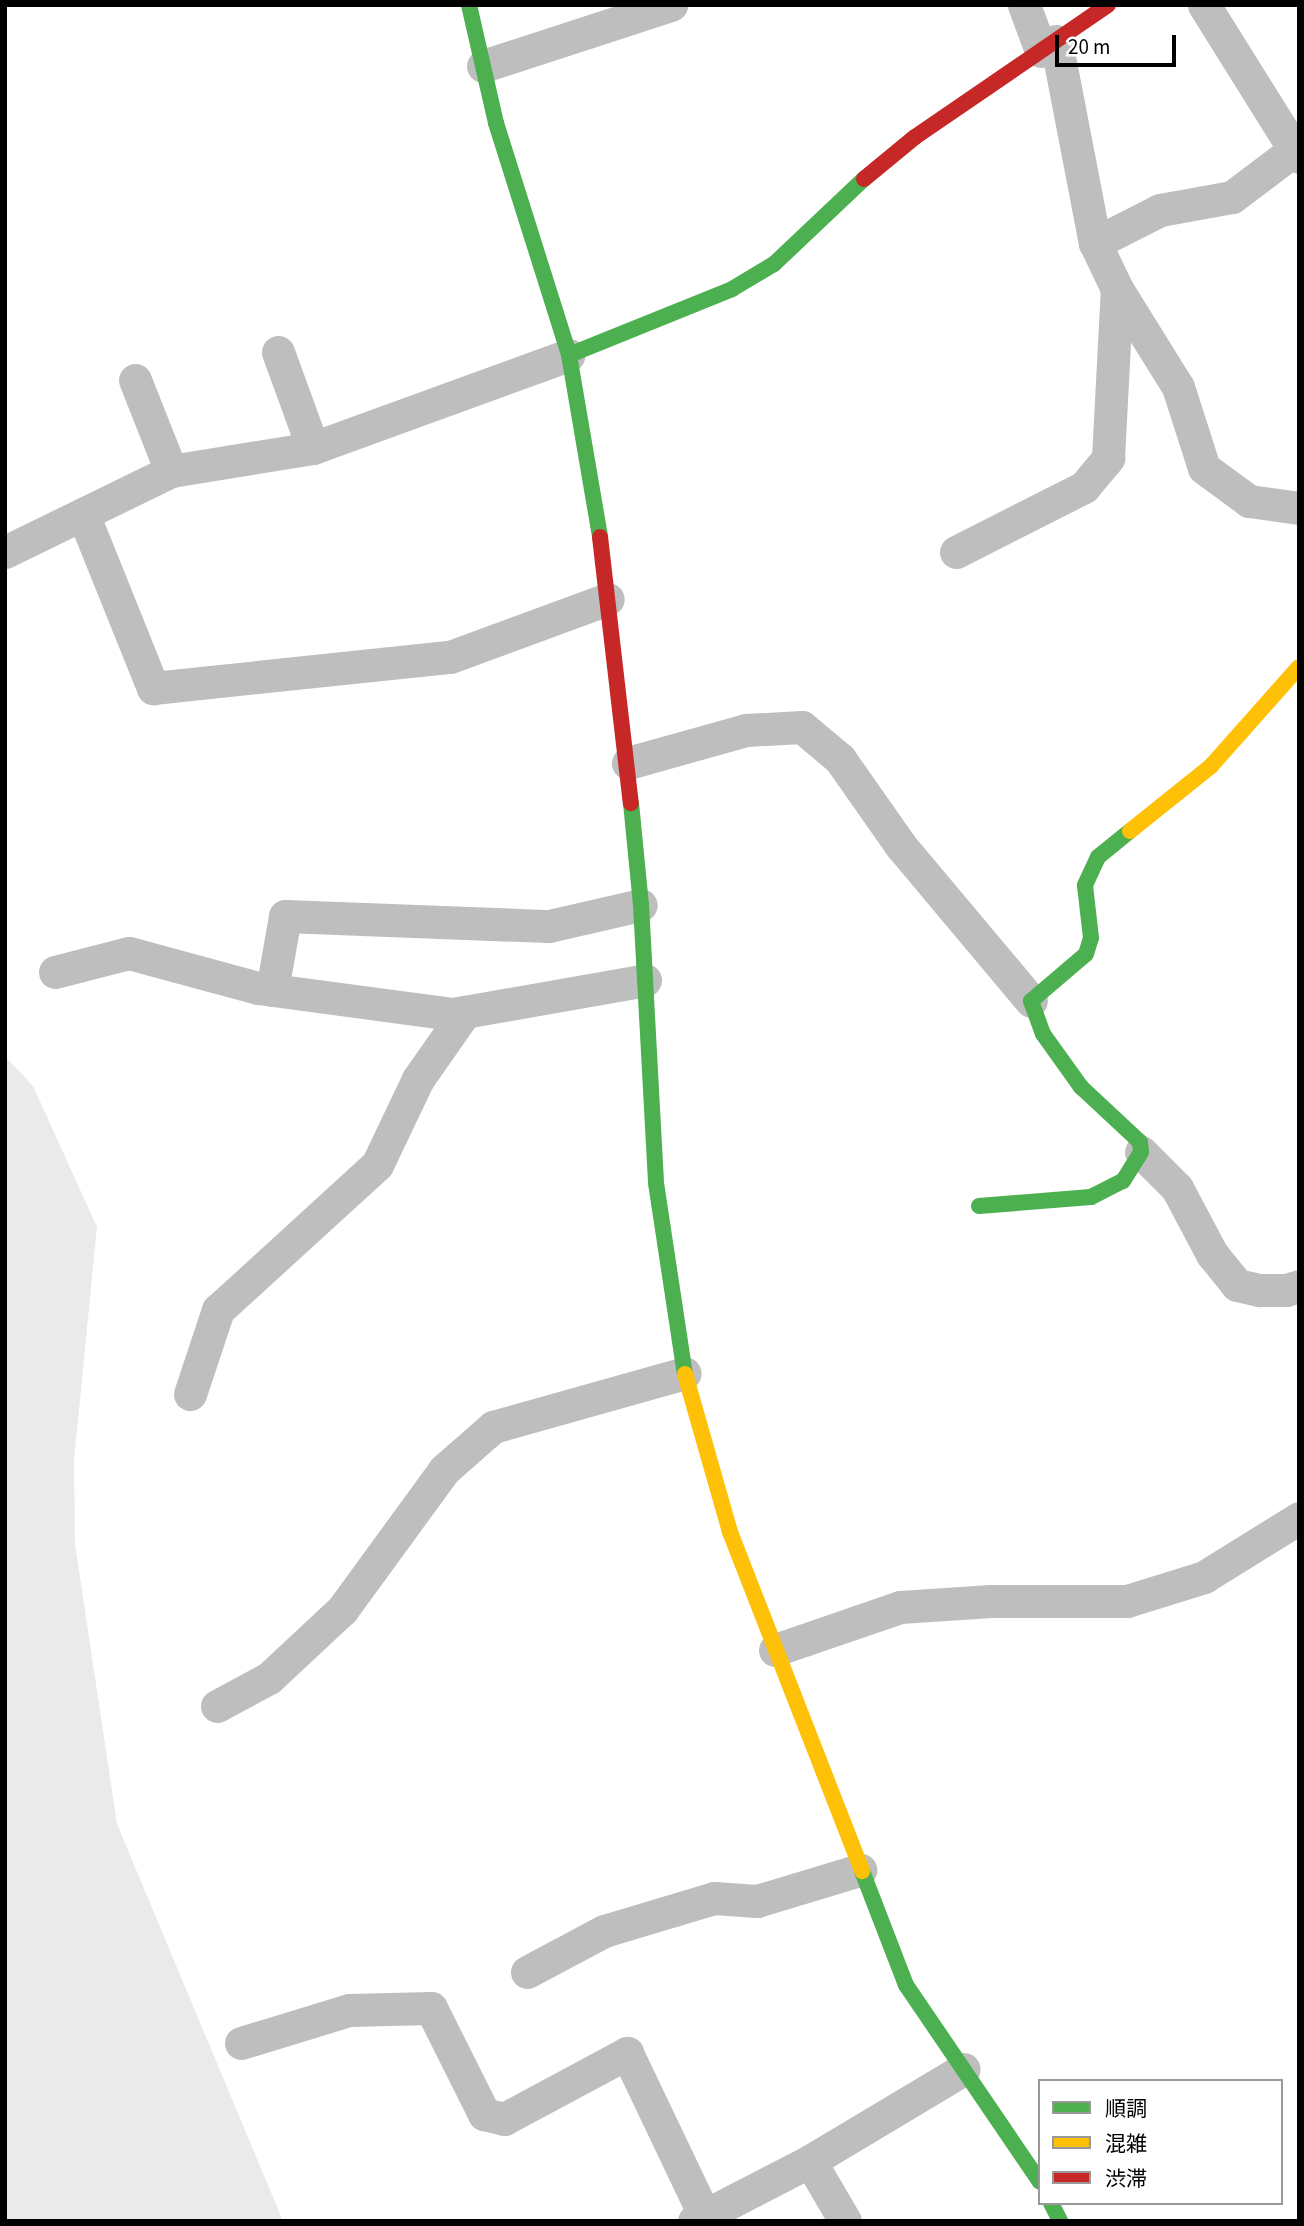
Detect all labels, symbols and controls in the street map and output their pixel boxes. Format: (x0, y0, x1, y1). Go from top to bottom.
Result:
scale bar (1059, 21, 1180, 65)
text: 20 m (1068, 32, 1110, 62)
legend (1038, 2079, 1283, 2205)
text: 順調 (1105, 2094, 1147, 2124)
text: 混雑 (1105, 2129, 1147, 2159)
text: 渋滞 (1105, 2164, 1147, 2194)

